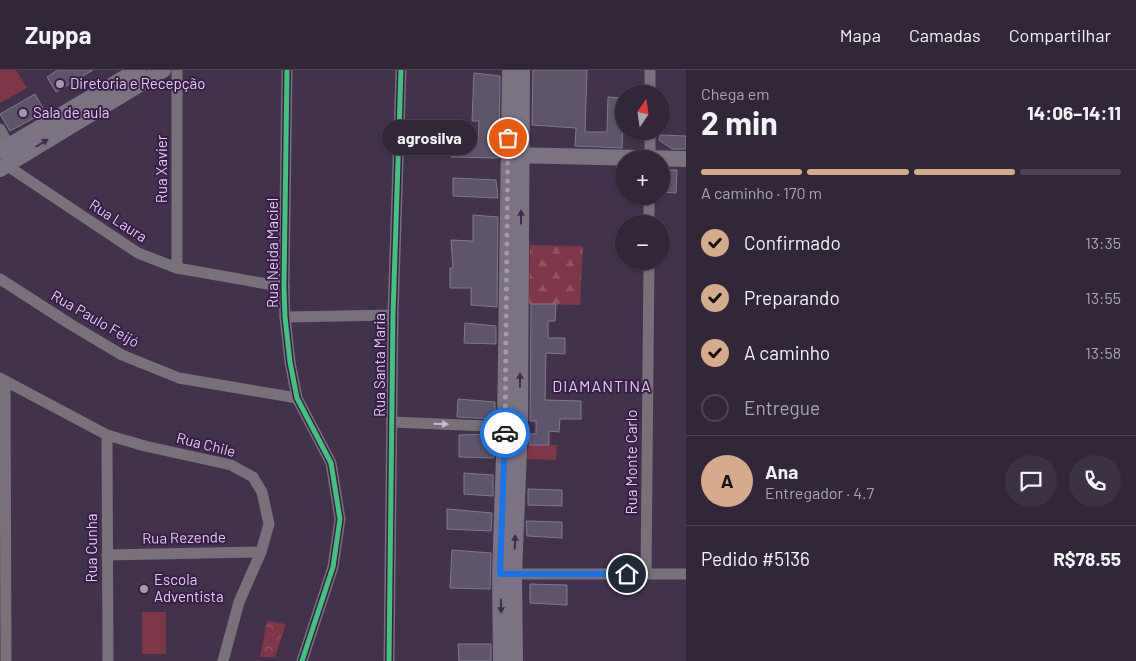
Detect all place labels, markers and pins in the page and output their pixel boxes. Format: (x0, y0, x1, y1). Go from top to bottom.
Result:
place label: Diretoria e Recepção (70, 74, 205, 92)
marker: Diretoria e Recepção (54, 78, 66, 90)
place label: Sala de aula (33, 103, 110, 121)
marker: Sala de aula (17, 107, 29, 119)
pin (487, 117, 529, 159)
callout: agrosilva (383, 120, 478, 156)
pin (606, 553, 648, 595)
place label: Escola Adventista (154, 570, 224, 605)
marker: Escola Adventista (138, 583, 150, 595)

